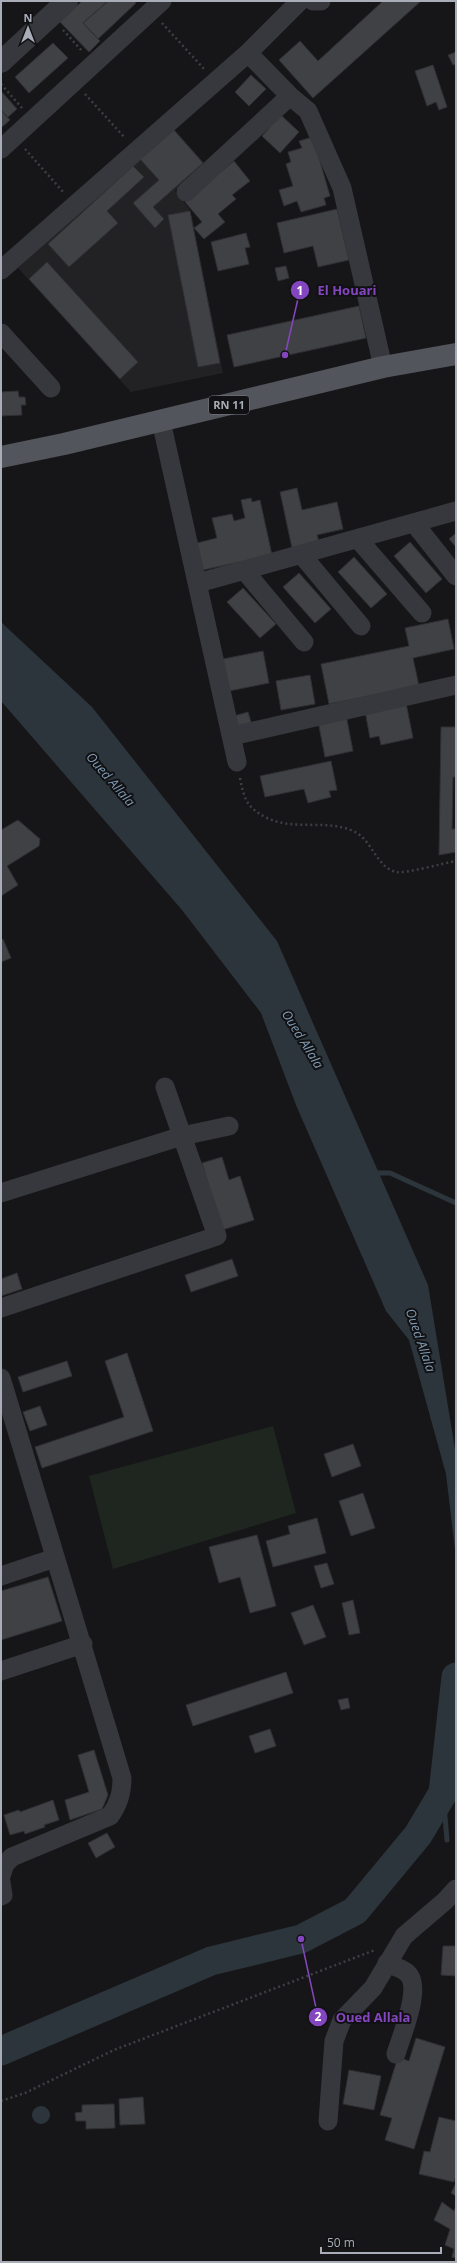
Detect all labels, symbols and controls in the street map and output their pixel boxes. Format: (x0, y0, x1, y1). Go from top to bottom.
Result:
north arrow (8, 8, 48, 48)
text: N (24, 10, 32, 25)
callout: El Houari (290, 278, 385, 303)
text: El Houari (318, 281, 376, 299)
text: 1 (297, 282, 303, 299)
road number: RN 11 (209, 396, 249, 414)
water label: Oued Allala (83, 748, 140, 810)
water label: Oued Allala (278, 1006, 328, 1072)
water label: Oued Allala (402, 1306, 440, 1375)
callout: Oued Allala (308, 2005, 419, 2030)
text: 2 (315, 2008, 322, 2025)
text: Oued Allala (336, 2008, 410, 2026)
scale bar (321, 2229, 441, 2255)
text: 50 m (327, 2234, 355, 2251)

